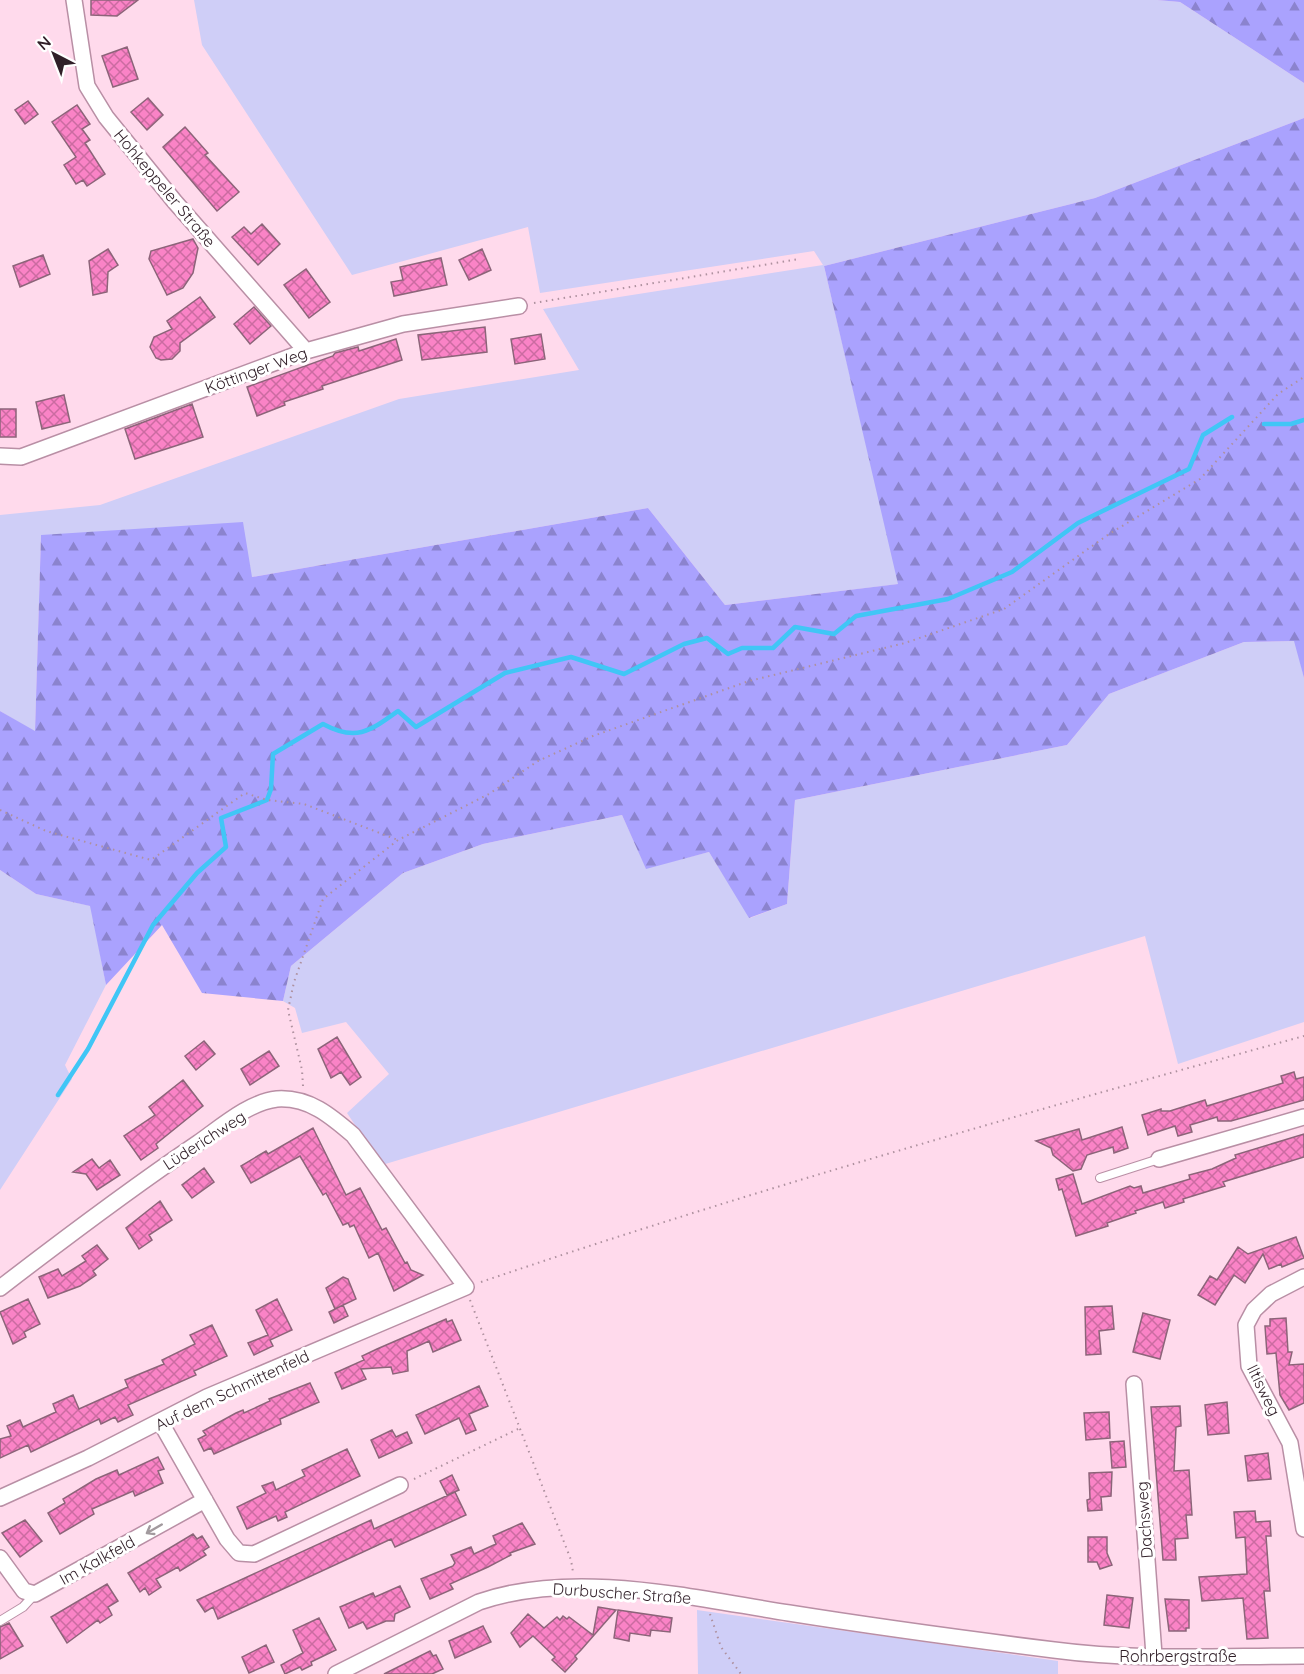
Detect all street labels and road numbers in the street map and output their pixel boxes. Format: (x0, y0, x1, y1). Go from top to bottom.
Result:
street label: Hohkeppeler Straße (110, 125, 220, 251)
street label: Köttinger Weg (202, 342, 310, 398)
street label: Lüderichweg (159, 1106, 249, 1174)
street label: Auf dem Schmittenfeld (152, 1345, 312, 1435)
street label: Iltisweg (1243, 1361, 1285, 1419)
street label: Dachsweg (1131, 1481, 1157, 1559)
street label: Im Kalkfeld (56, 1531, 138, 1589)
street label: Durbuscher Straße (552, 1578, 692, 1608)
street label: Rohrbergstraße (1119, 1646, 1237, 1666)

